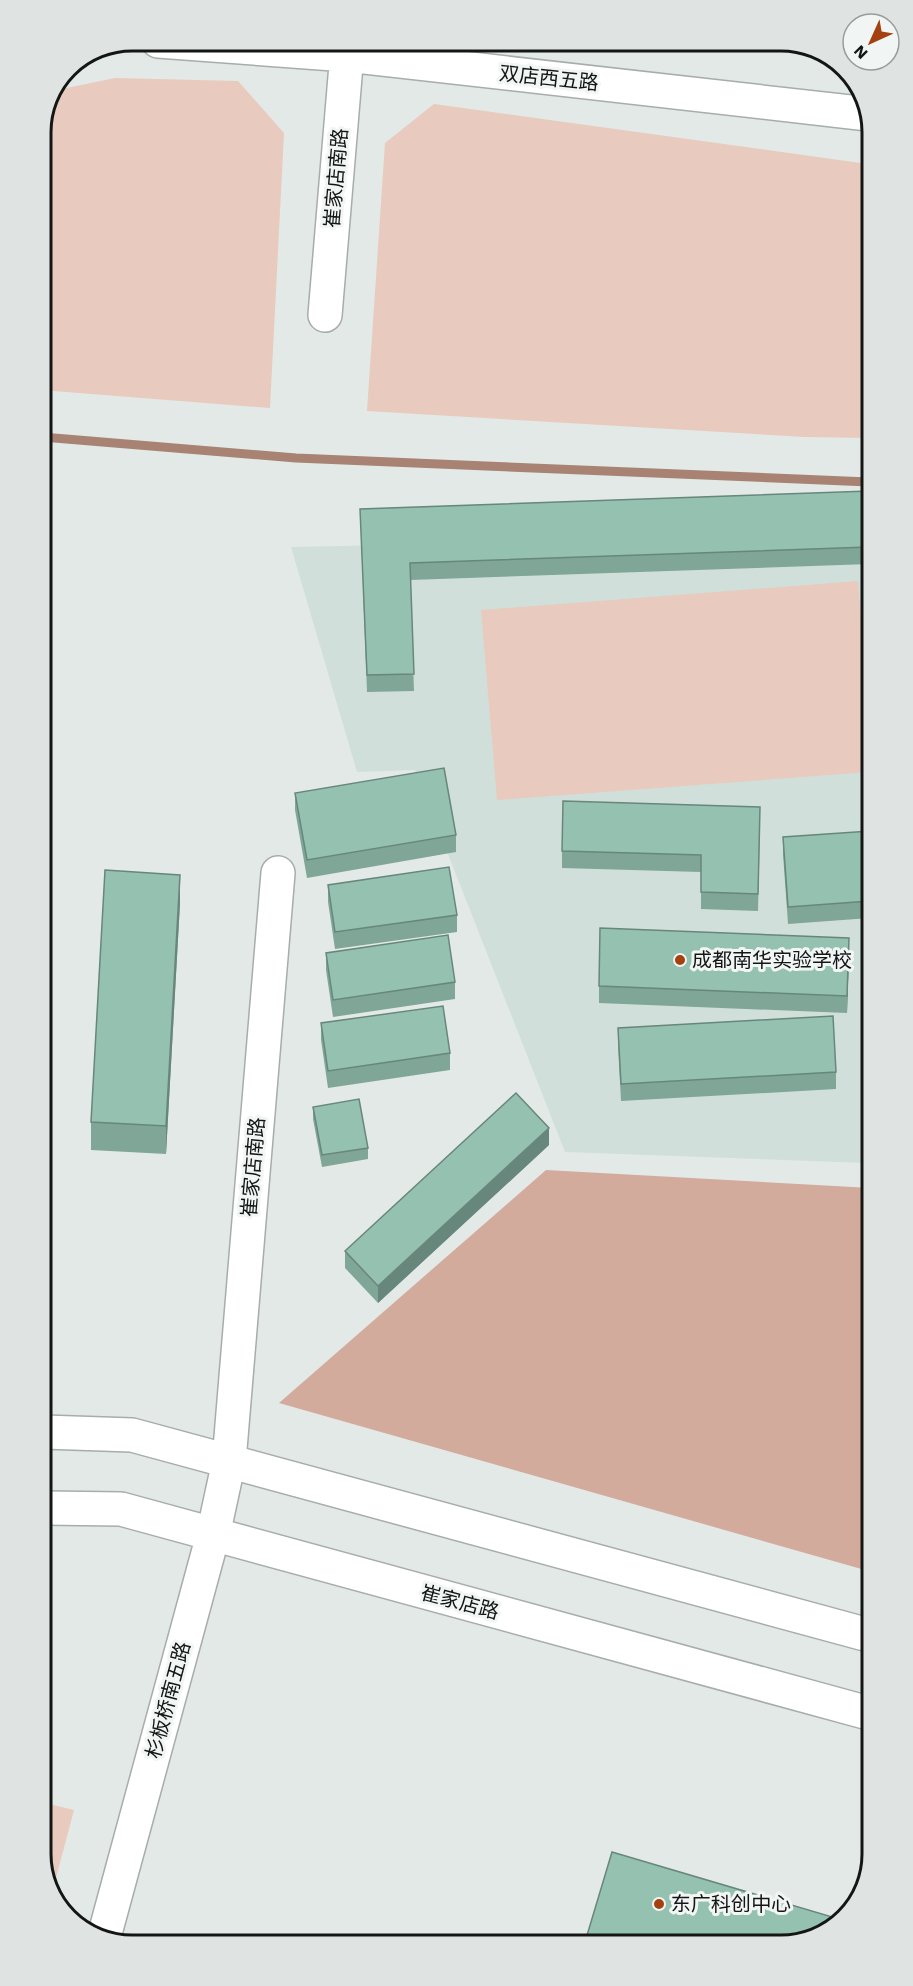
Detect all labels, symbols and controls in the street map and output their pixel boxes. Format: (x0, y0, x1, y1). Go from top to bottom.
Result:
north arrow (841, 12, 901, 72)
text: N (850, 41, 872, 63)
street label: 双店西五路 (498, 61, 600, 95)
street label: 崔家店南路 (320, 127, 352, 229)
place label: 成都南华实验学校 (692, 948, 852, 972)
marker: 成都南华实验学校 (673, 953, 687, 967)
street label: 崔家店南路 (237, 1116, 269, 1218)
street label: 崔家店路 (418, 1580, 502, 1624)
street label: 杉板桥南五路 (141, 1639, 195, 1761)
place label: 东广科创中心 (671, 1892, 791, 1916)
marker: 东广科创中心 (652, 1897, 666, 1911)

